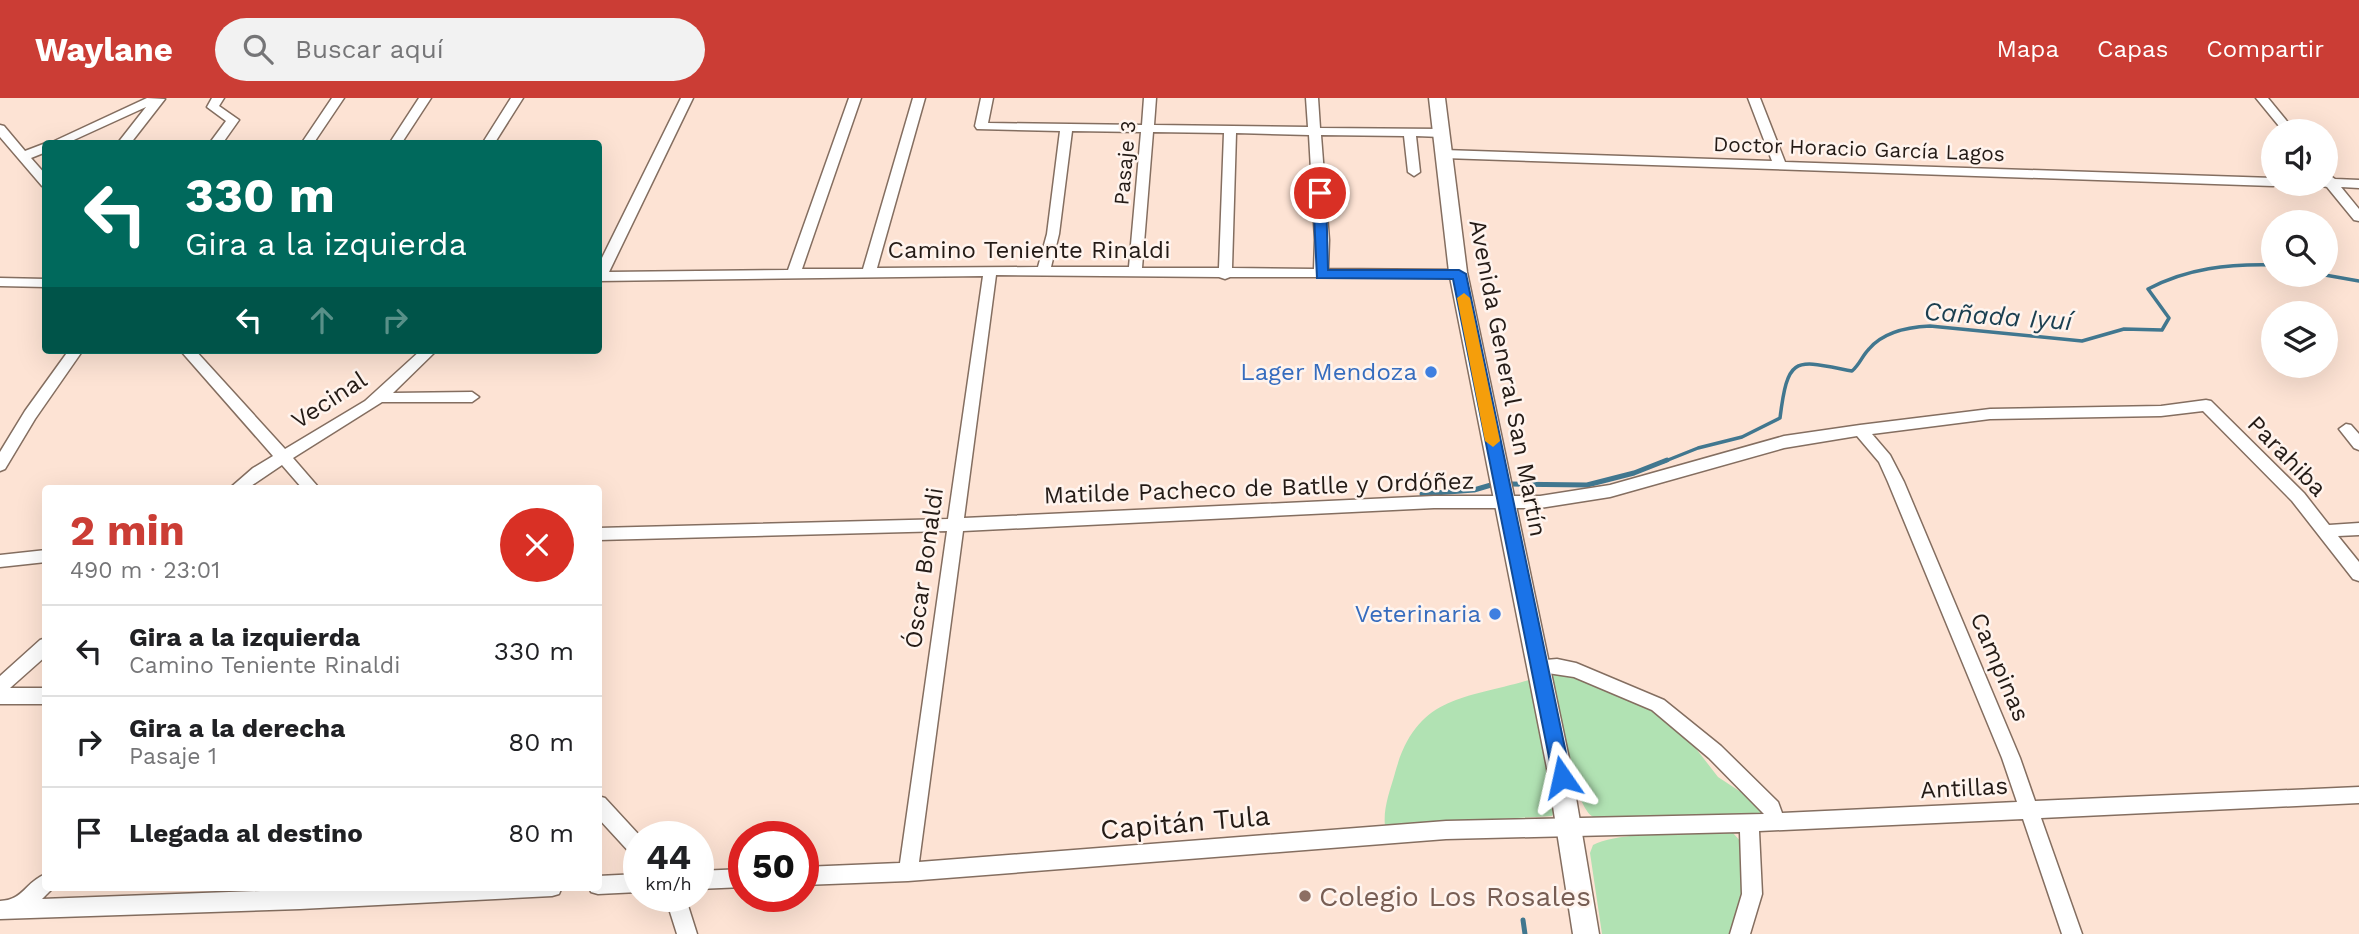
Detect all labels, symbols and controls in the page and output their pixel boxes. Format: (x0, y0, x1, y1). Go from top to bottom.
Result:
search box (215, 18, 705, 81)
text: Waylane (35, 30, 173, 69)
icon: search (239, 30, 277, 68)
text: Buscar aquí (295, 34, 444, 64)
text: Mapa (1996, 35, 2059, 63)
text: Capas (2097, 35, 2168, 63)
text: Compartir (2206, 35, 2324, 63)
map controls (2261, 119, 2338, 378)
button: sound (2261, 119, 2338, 196)
street label: Pasaje 3 (1108, 120, 1141, 206)
street label: Doctor Horacio García Lagos (1713, 131, 2005, 166)
pin (1290, 163, 1350, 223)
text: 330 m (185, 166, 335, 224)
icon: left (70, 168, 161, 259)
icon: arrive (1301, 174, 1339, 212)
button: search (2261, 210, 2338, 287)
street label: Avenida General San Martín (1463, 217, 1553, 539)
text: Gira a la izquierda (185, 225, 467, 263)
street label: Camino Teniente Rinaldi (887, 236, 1171, 264)
water label: Cañada Iyuí (1923, 296, 2076, 336)
icon: left (230, 301, 268, 339)
icon: ahead (303, 301, 341, 339)
icon: right (376, 301, 414, 339)
button: layers (2261, 301, 2338, 378)
place label: Lager Mendoza (1240, 358, 1417, 386)
marker: Lager Mendoza (1423, 364, 1439, 380)
street label: Vecinal (286, 365, 372, 435)
street label: Parahiba (2242, 410, 2332, 502)
street label: Matilde Pacheco de Batlle y Ordóñez (1043, 466, 1475, 510)
street label: Óscar Bonaldi (899, 486, 949, 650)
text: 2 min (70, 506, 185, 555)
button: close (500, 508, 574, 582)
text: 490 m · 23:01 (70, 557, 220, 584)
place label: Veterinaria (1355, 600, 1481, 628)
marker: Veterinaria (1487, 606, 1503, 622)
street label: Campinas (1965, 608, 2035, 726)
text: Gira a la izquierda (129, 622, 360, 652)
icon: left (70, 632, 108, 670)
text: 330 m (494, 636, 574, 666)
text: Camino Teniente Rinaldi (129, 652, 400, 679)
text: Gira a la derecha (129, 713, 345, 743)
icon: right (70, 723, 108, 761)
text: 80 m (508, 727, 574, 757)
position arrow (1525, 740, 1599, 814)
text: Pasaje 1 (129, 743, 217, 770)
street label: Antillas (1919, 772, 2009, 804)
street label: Capitán Tula (1099, 799, 1272, 846)
icon: arrive (70, 814, 108, 852)
text: Llegada al destino (129, 818, 363, 848)
text: 80 m (508, 818, 574, 848)
speed limit sign: 50 (728, 821, 819, 912)
text: 44 (646, 836, 691, 878)
text: km/h (645, 873, 692, 894)
place label: Colegio Los Rosales (1319, 880, 1591, 913)
marker: Colegio Los Rosales (1297, 888, 1313, 904)

